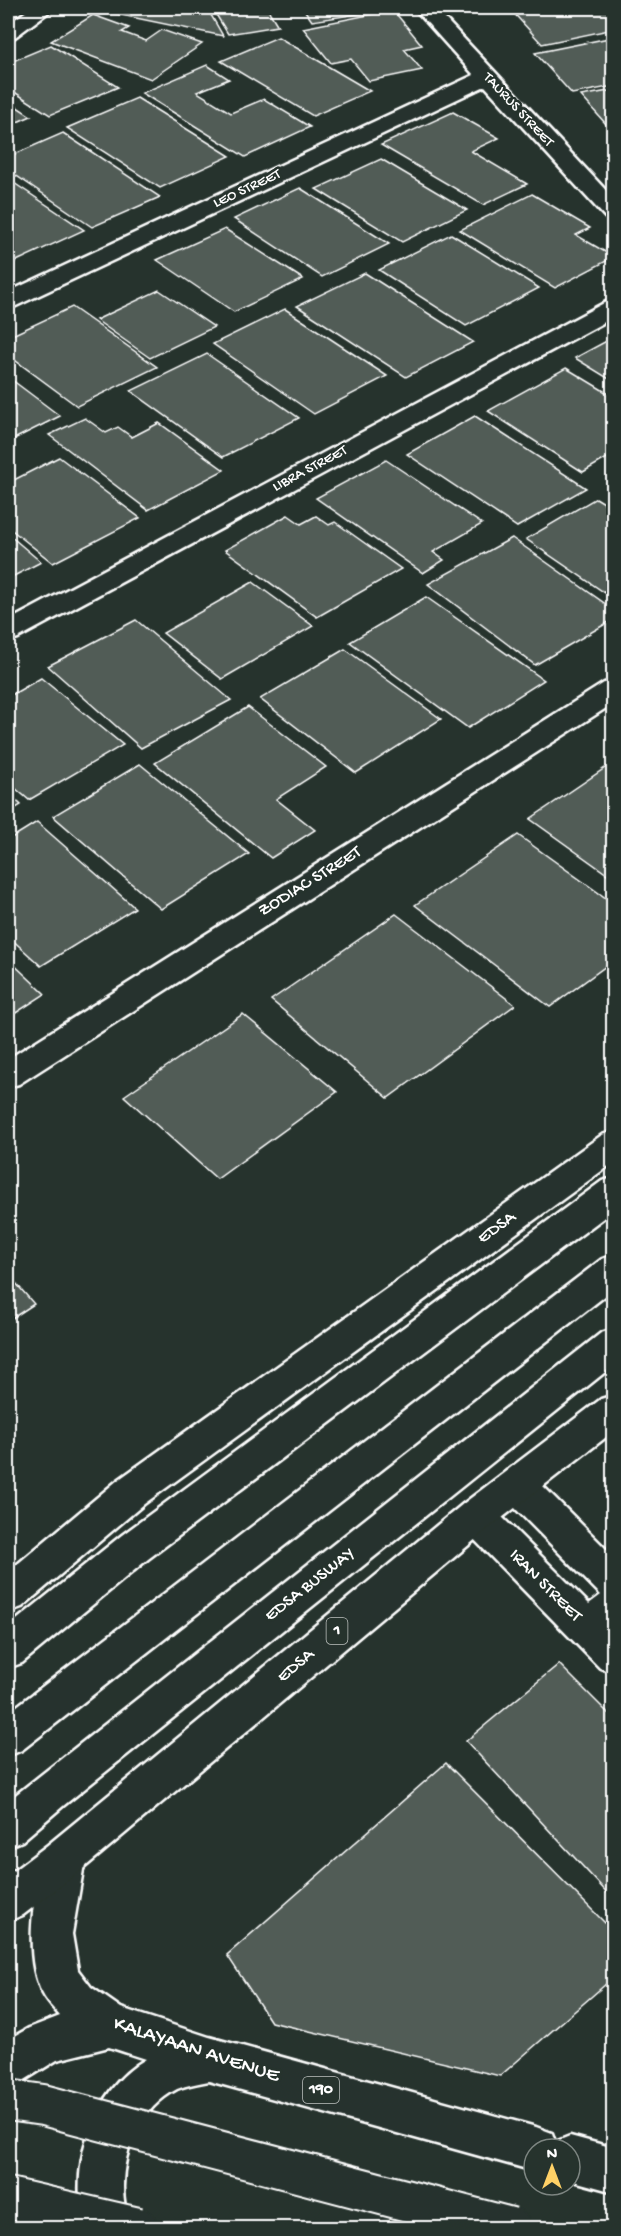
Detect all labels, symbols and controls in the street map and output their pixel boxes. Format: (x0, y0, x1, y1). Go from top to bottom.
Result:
street label: TAURUS STREET (478, 68, 558, 152)
street label: LEO STREET (210, 165, 285, 212)
street label: LIBRA STREET (270, 441, 352, 496)
street label: ZODIAC STREET (255, 841, 366, 922)
street label: EDSA (474, 1206, 521, 1249)
street label: EDSA BUSWAY (261, 1543, 359, 1627)
street label: IRAN STREET (504, 1545, 587, 1628)
road number: 1 (326, 1618, 348, 1644)
street label: EDSA (273, 1644, 320, 1688)
street label: KALAYAAN AVENUE (110, 2012, 283, 2090)
road number: 190 (303, 2077, 339, 2103)
north arrow (522, 2137, 582, 2197)
text: N (547, 2146, 558, 2165)

